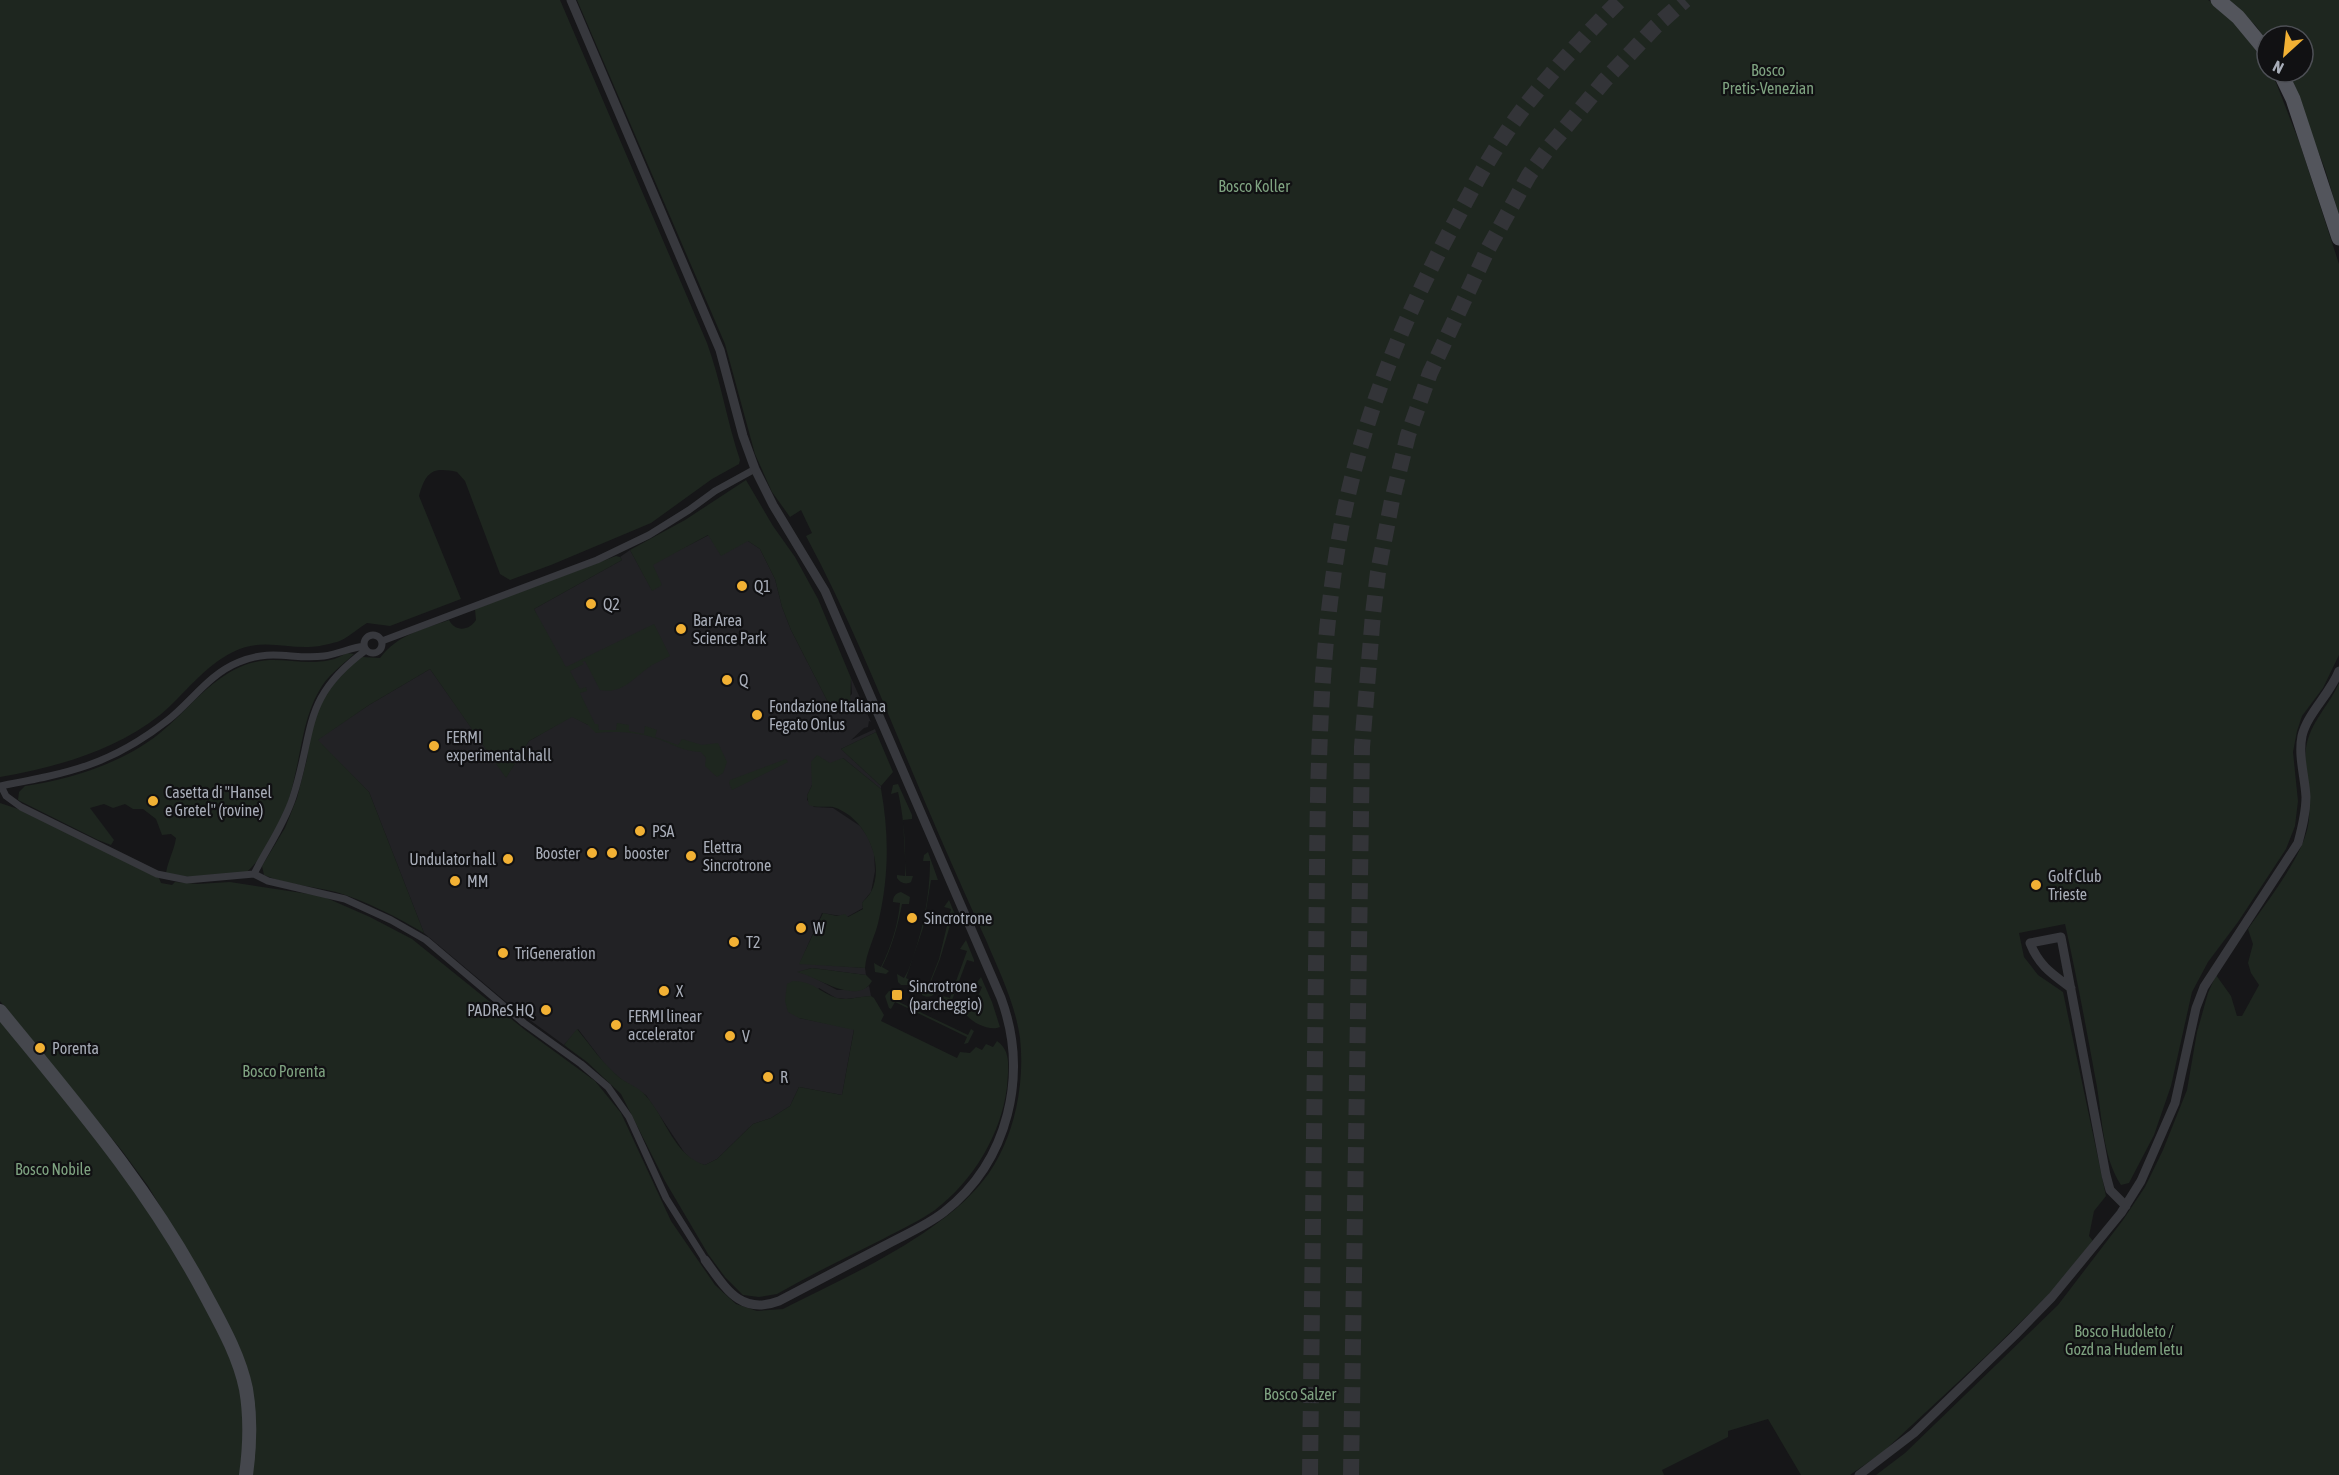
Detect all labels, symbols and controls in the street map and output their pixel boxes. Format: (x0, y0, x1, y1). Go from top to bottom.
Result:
north arrow (2255, 24, 2315, 84)
text: N (2270, 57, 2286, 78)
park label: Bosco Pretis-Venezian (1722, 61, 1814, 97)
park label: Bosco Koller (1218, 177, 1290, 195)
place label: Q1 (754, 577, 771, 595)
marker: Q1 (735, 579, 749, 593)
place label: Q2 (603, 595, 620, 613)
marker: Q2 (584, 597, 598, 611)
place label: Bar Area Science Park (693, 611, 766, 647)
marker: Bar Area Science Park (674, 622, 688, 636)
place label: Q (739, 671, 749, 689)
marker: Q (720, 673, 734, 687)
place label: Fondazione Italiana Fegato Onlus (769, 697, 886, 734)
marker: Fondazione Italiana Fegato Onlus (750, 708, 764, 722)
place label: FERMI experimental hall (446, 728, 552, 765)
marker: FERMI experimental hall (427, 739, 441, 753)
place label: Casetta di "Hansel e Gretel" (rovine) (165, 783, 272, 820)
marker: Casetta di "Hansel e Gretel" (rovine) (146, 794, 160, 808)
place label: PSA (652, 822, 675, 840)
marker: PSA (633, 824, 647, 838)
place label: Elettra Sincrotrone (703, 838, 771, 874)
place label: Booster (535, 844, 580, 862)
place label: booster (624, 844, 669, 862)
marker: Booster (585, 846, 599, 860)
marker: booster (605, 846, 619, 860)
marker: Elettra Sincrotrone (684, 849, 698, 863)
place label: Undulator hall (409, 850, 497, 868)
marker: Undulator hall (501, 852, 515, 866)
place label: Golf Club Trieste (2048, 867, 2102, 903)
place label: MM (467, 872, 488, 890)
marker: MM (448, 874, 462, 888)
marker: Golf Club Trieste (2029, 878, 2043, 892)
place label: Sincrotrone (924, 909, 992, 927)
marker: Sincrotrone (905, 911, 919, 925)
place label: W (813, 919, 825, 937)
marker: W (794, 921, 808, 935)
place label: T2 (746, 933, 761, 951)
marker: T2 (727, 935, 741, 949)
place label: TriGeneration (515, 944, 596, 962)
marker: TriGeneration (496, 946, 510, 960)
place label: Sincrotrone (parcheggio) (909, 977, 982, 1014)
place label: X (676, 982, 684, 1000)
marker: X (657, 984, 671, 998)
marker: Sincrotrone (parcheggio) (890, 988, 904, 1002)
place label: PADReS HQ (467, 1001, 535, 1019)
marker: PADReS HQ (539, 1003, 553, 1017)
place label: FERMI linear accelerator (628, 1007, 702, 1043)
marker: FERMI linear accelerator (609, 1018, 623, 1032)
place label: V (742, 1027, 750, 1045)
marker: V (723, 1029, 737, 1043)
place label: Porenta (52, 1039, 99, 1057)
marker: Porenta (33, 1041, 47, 1055)
park label: Bosco Porenta (242, 1062, 326, 1080)
place label: R (780, 1068, 788, 1086)
marker: R (761, 1070, 775, 1084)
park label: Bosco Nobile (15, 1160, 91, 1178)
park label: Bosco Hudoleto / Gozd na Hudem letu (2065, 1322, 2183, 1358)
park label: Bosco Salzer (1264, 1385, 1336, 1403)

